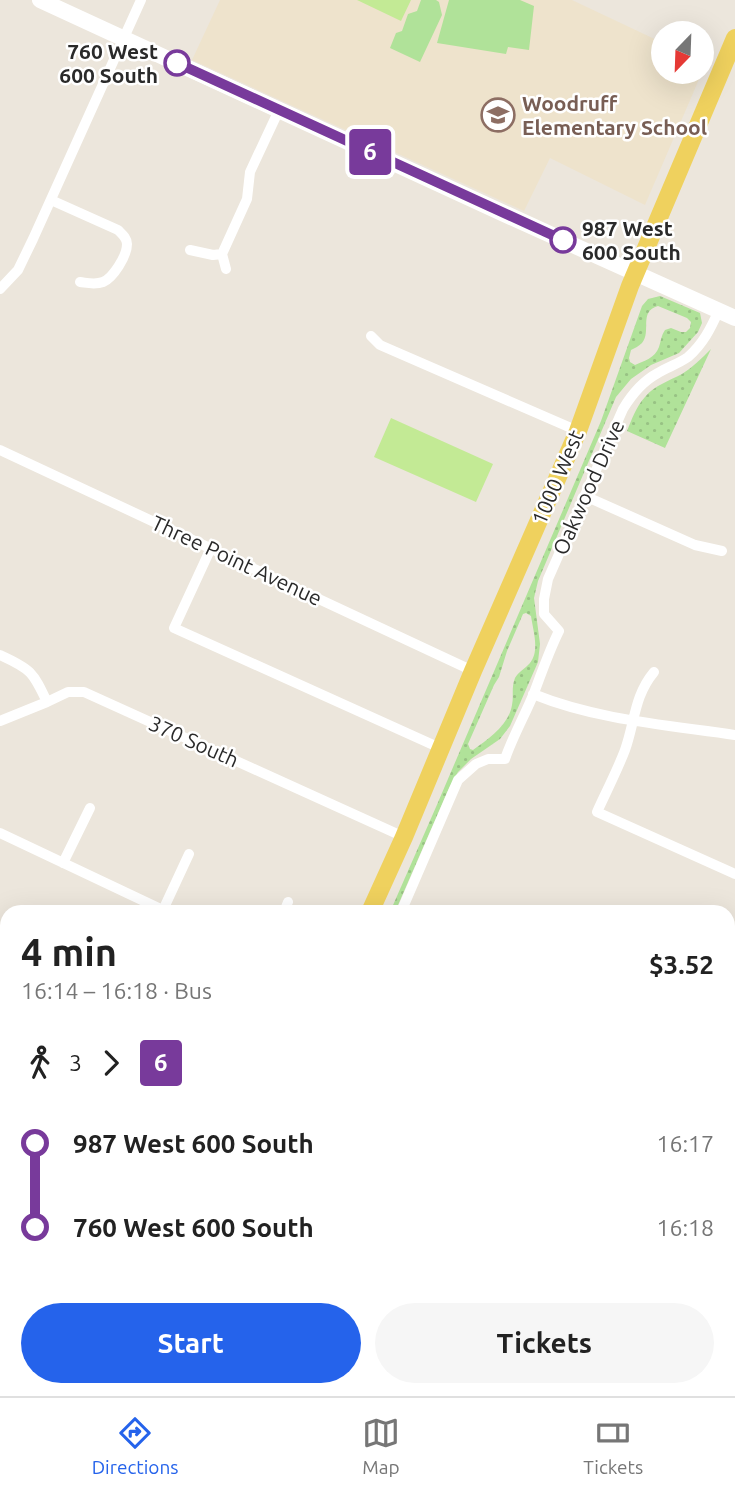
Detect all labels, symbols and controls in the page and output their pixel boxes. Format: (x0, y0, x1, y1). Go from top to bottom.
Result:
north arrow (651, 21, 714, 84)
map controls (651, 21, 714, 84)
place label: 760 West 600 South (59, 39, 158, 87)
marker: 760 West 600 South (164, 50, 190, 76)
place label: Woodruff Elementary School (522, 91, 707, 139)
school or university icon: Woodruff Elementary School (479, 96, 517, 134)
line badge: 6 (347, 129, 393, 175)
text: 6 (363, 138, 377, 165)
place label: 987 West 600 South (582, 216, 681, 264)
marker: 987 West 600 South (550, 227, 576, 253)
street label: Oakwood Drive (547, 416, 629, 558)
street label: 1000 West (526, 426, 588, 528)
street label: Three Point Avenue (148, 510, 326, 610)
street label: 370 South (145, 711, 243, 771)
text: 4 min (21, 931, 117, 973)
text: $3.52 (649, 950, 714, 979)
text: 16:14 – 16:18 · Bus (21, 978, 212, 1003)
icon: walk (21, 1044, 59, 1082)
icon: forward (92, 1044, 130, 1082)
text: 6 (154, 1049, 168, 1076)
text: 3 (69, 1050, 82, 1075)
text: 987 West 600 South (73, 1129, 314, 1158)
text: 16:17 (656, 1131, 714, 1156)
text: 760 West 600 South (73, 1213, 314, 1242)
text: 16:18 (656, 1215, 714, 1240)
button: Start (21, 1303, 361, 1383)
button: Tickets (375, 1303, 714, 1383)
tab: Directions (92, 1414, 179, 1478)
tab: Map (362, 1414, 400, 1478)
tab: Tickets (583, 1414, 643, 1478)

